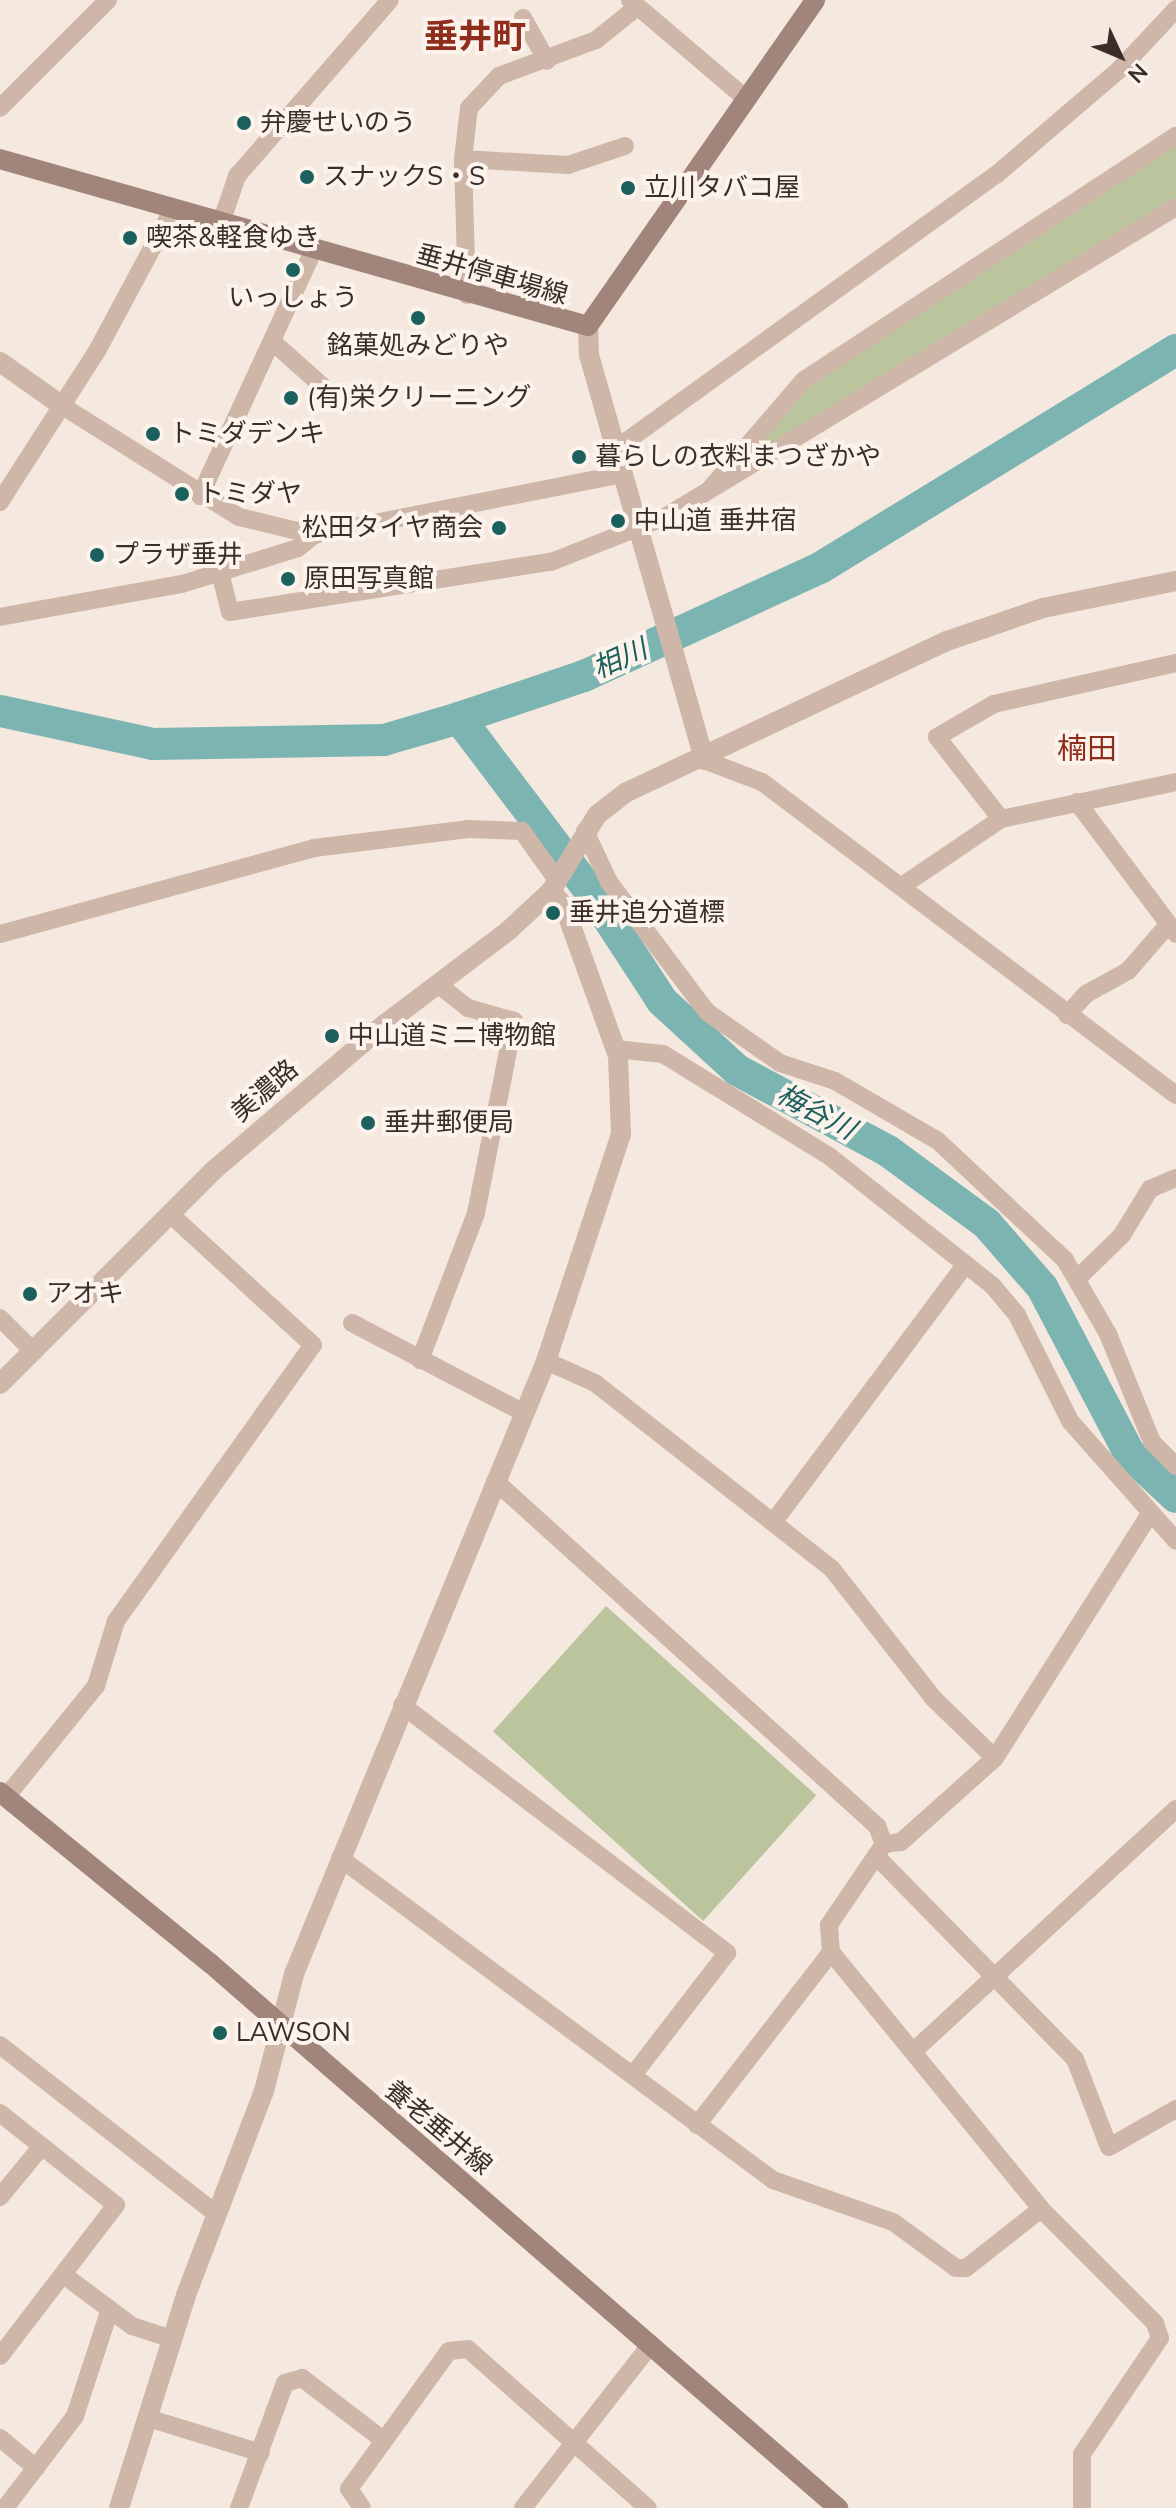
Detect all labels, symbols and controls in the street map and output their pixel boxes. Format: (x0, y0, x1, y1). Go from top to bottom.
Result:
north arrow (1080, 16, 1160, 96)
district label: 垂井町 (424, 18, 526, 58)
text: N (1121, 56, 1154, 89)
place label: 弁慶せいのう (260, 107, 416, 139)
marker: 弁慶せいのう (235, 114, 253, 132)
place label: スナックS・S (323, 161, 485, 193)
marker: スナックS・S (298, 168, 316, 186)
place label: 立川タバコ屋 (644, 172, 800, 204)
marker: 立川タバコ屋 (619, 179, 637, 197)
place label: 喫茶&軽食ゆき (146, 222, 320, 254)
marker: 喫茶&軽食ゆき (121, 229, 139, 247)
street label: 垂井停車場線 (413, 239, 571, 311)
marker: いっしょう (284, 261, 302, 279)
place label: いっしょう (228, 282, 358, 314)
marker: 銘菓処みどりや (409, 309, 427, 327)
place label: 銘菓処みどりや (327, 330, 509, 362)
place label: (有)栄クリーニング (307, 382, 531, 414)
marker: (有)栄クリーニング (282, 389, 300, 407)
place label: トミダデンキ (169, 418, 325, 450)
marker: トミダデンキ (144, 425, 162, 443)
place label: 暮らしの衣料まつざかや (595, 441, 881, 473)
marker: 暮らしの衣料まつざかや (570, 448, 588, 466)
place label: トミダヤ (198, 478, 302, 510)
marker: トミダヤ (173, 485, 191, 503)
place label: 中山道 垂井宿 (634, 505, 797, 537)
place label: 松田タイヤ商会 (301, 512, 483, 544)
marker: 中山道 垂井宿 (609, 512, 627, 530)
marker: 松田タイヤ商会 (490, 519, 508, 537)
place label: プラザ垂井 (113, 539, 243, 571)
marker: プラザ垂井 (88, 546, 106, 564)
place label: 原田写真館 (304, 563, 434, 595)
marker: 原田写真館 (279, 570, 297, 588)
water label: 相川 (588, 632, 652, 686)
district label: 楠田 (1057, 732, 1117, 768)
place label: 垂井追分道標 (569, 897, 725, 929)
marker: 垂井追分道標 (544, 904, 562, 922)
place label: 中山道ミニ博物館 (348, 1020, 556, 1052)
marker: 中山道ミニ博物館 (323, 1027, 341, 1045)
street label: 美濃路 (225, 1054, 305, 1128)
water label: 梅谷川 (771, 1077, 861, 1147)
place label: 垂井郵便局 (384, 1107, 514, 1139)
marker: 垂井郵便局 (359, 1114, 377, 1132)
place label: アオキ (46, 1278, 124, 1310)
marker: アオキ (21, 1285, 39, 1303)
place label: LAWSON (236, 2017, 351, 2049)
marker: LAWSON (211, 2024, 229, 2042)
street label: 養老垂井線 (378, 2074, 498, 2182)

